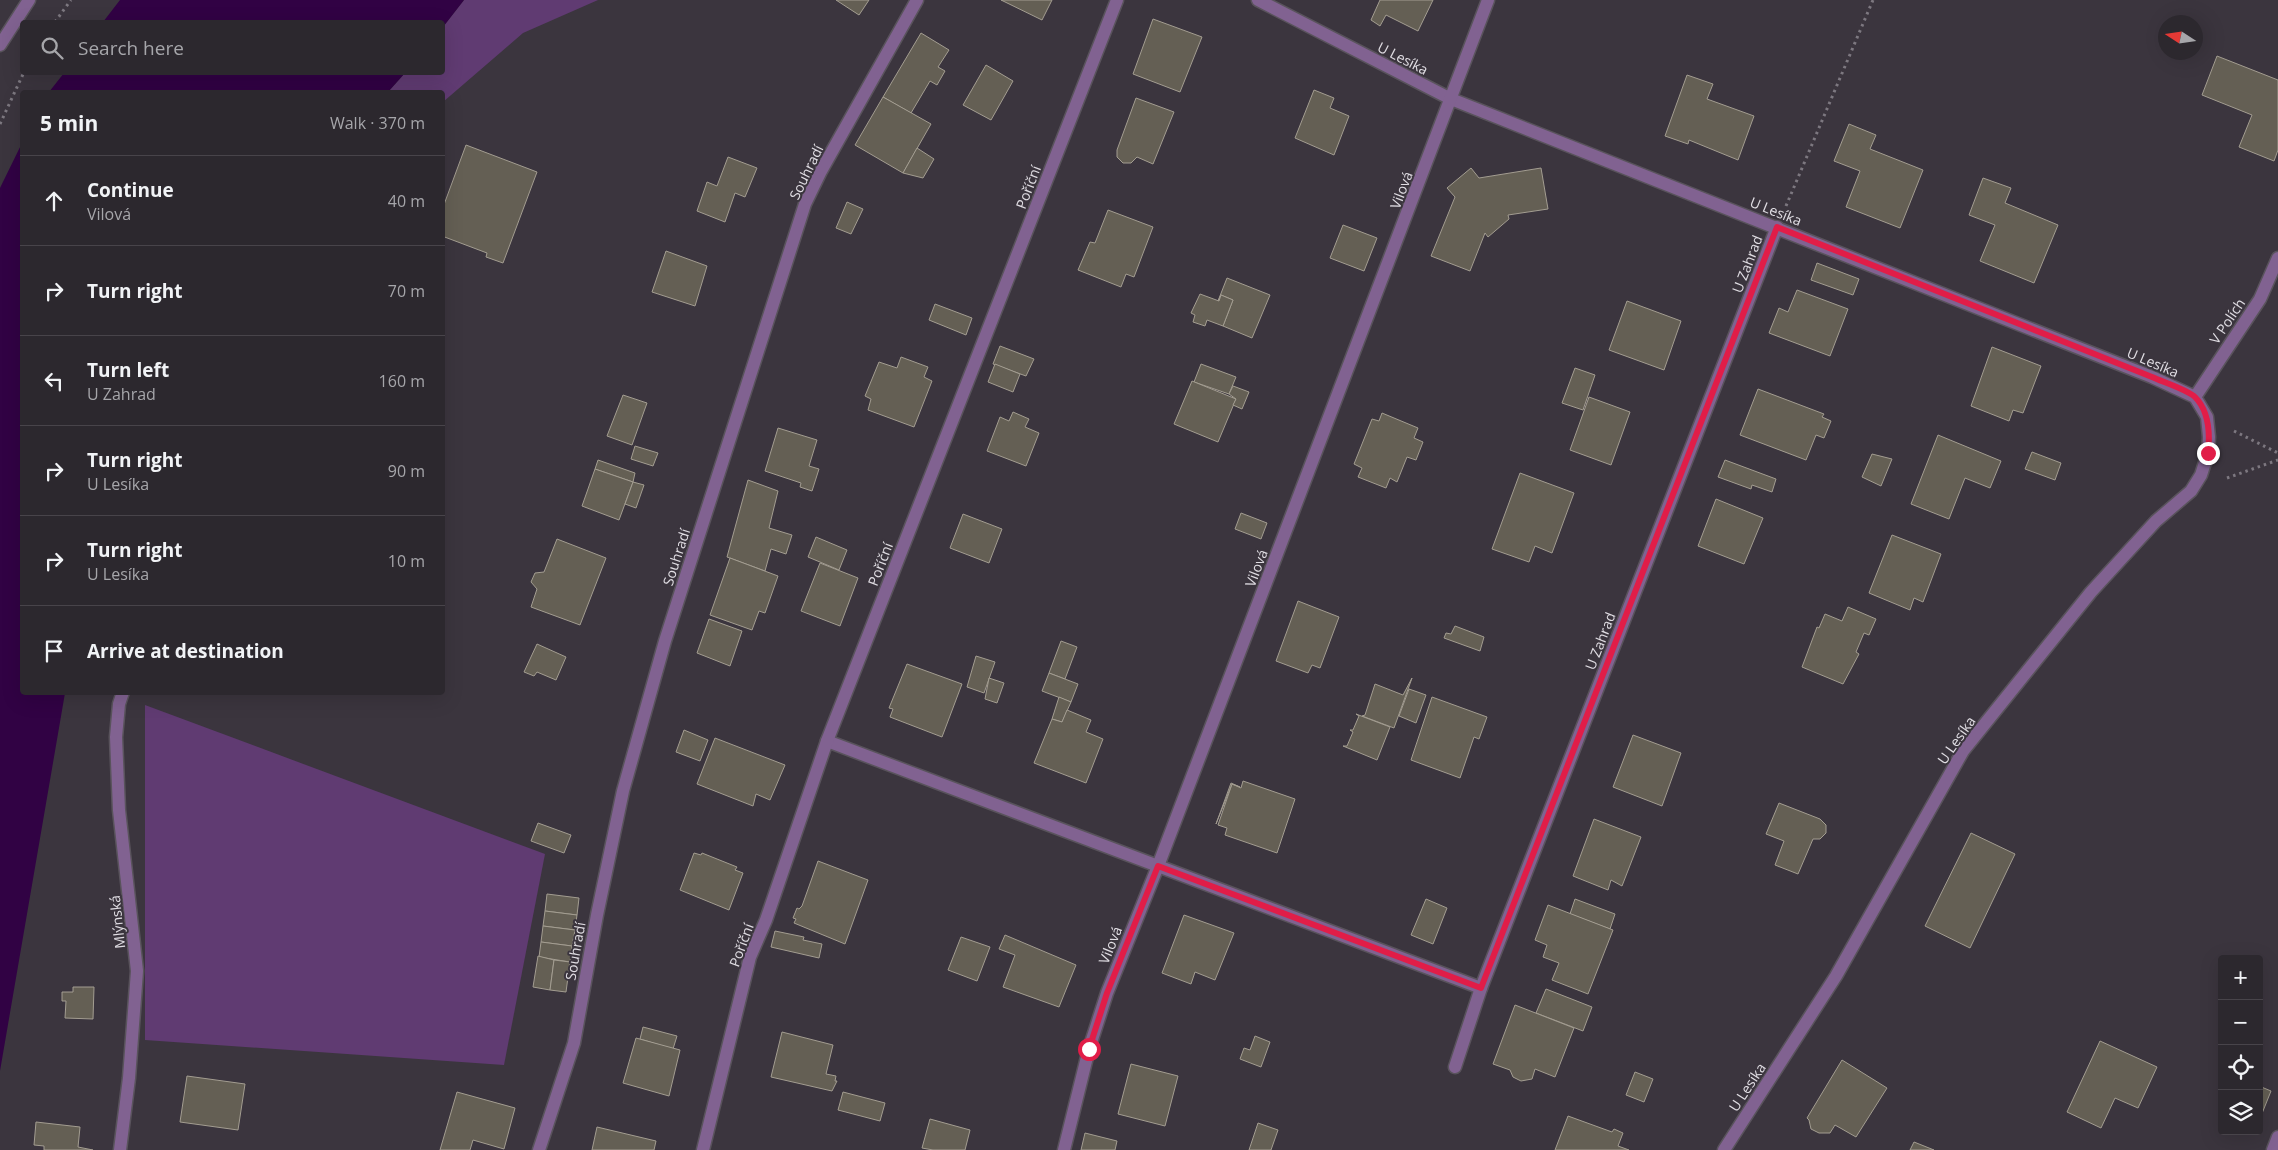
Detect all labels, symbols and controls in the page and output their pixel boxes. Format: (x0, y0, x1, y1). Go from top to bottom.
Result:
north arrow (2158, 15, 2203, 60)
search box (20, 20, 445, 75)
icon: search (38, 34, 66, 62)
text: Search here (78, 35, 184, 61)
street label: U Lesíka (1374, 37, 1432, 79)
text: 5 min (40, 109, 98, 137)
text: Walk · 370 m (330, 112, 425, 134)
street label: Souhradí (785, 141, 828, 203)
street label: Poříční (1011, 162, 1045, 211)
street label: Vilová (1385, 169, 1417, 211)
text: Continue (87, 177, 174, 203)
icon: ahead (40, 187, 68, 215)
text: 40 m (388, 190, 425, 212)
street label: U Lesíka (1747, 192, 1805, 230)
text: Vilová (87, 203, 131, 225)
street label: U Zahrad (1727, 232, 1767, 296)
icon: right (40, 277, 68, 305)
text: Turn right (87, 278, 182, 304)
text: 70 m (388, 280, 425, 302)
street label: V Polích (2205, 294, 2249, 348)
street label: U Lesíka (2124, 343, 2182, 381)
text: Turn left (87, 357, 169, 383)
icon: left (40, 367, 68, 395)
text: 160 m (379, 370, 425, 392)
text: U Zahrad (87, 383, 156, 405)
route end (2197, 442, 2220, 465)
text: Turn right (87, 447, 182, 473)
icon: right (40, 457, 68, 485)
text: 90 m (388, 460, 425, 482)
text: U Lesíka (87, 473, 149, 495)
street label: Souhradí (658, 526, 694, 588)
text: Turn right (87, 537, 182, 563)
street label: Poříční (863, 539, 897, 588)
icon: right (40, 547, 68, 575)
street label: Vilová (1240, 547, 1272, 589)
text: 10 m (388, 550, 425, 572)
text: U Lesíka (87, 563, 149, 585)
street label: U Zahrad (1580, 609, 1620, 673)
icon: arrive (40, 637, 68, 665)
text: Arrive at destination (87, 638, 284, 664)
street label: U Lesíka (1933, 712, 1979, 768)
street label: Mlýnská (105, 894, 129, 950)
street label: Souhradí (561, 920, 590, 982)
street label: Poříční (724, 920, 758, 969)
street label: Vilová (1094, 924, 1126, 966)
map controls (2218, 955, 2263, 1135)
button: + (2218, 955, 2263, 1000)
button: − (2218, 1000, 2263, 1045)
route start (1078, 1038, 1101, 1061)
button: locate (2218, 1045, 2263, 1090)
street label: U Lesíka (1724, 1059, 1770, 1115)
button: layers (2218, 1090, 2263, 1135)

